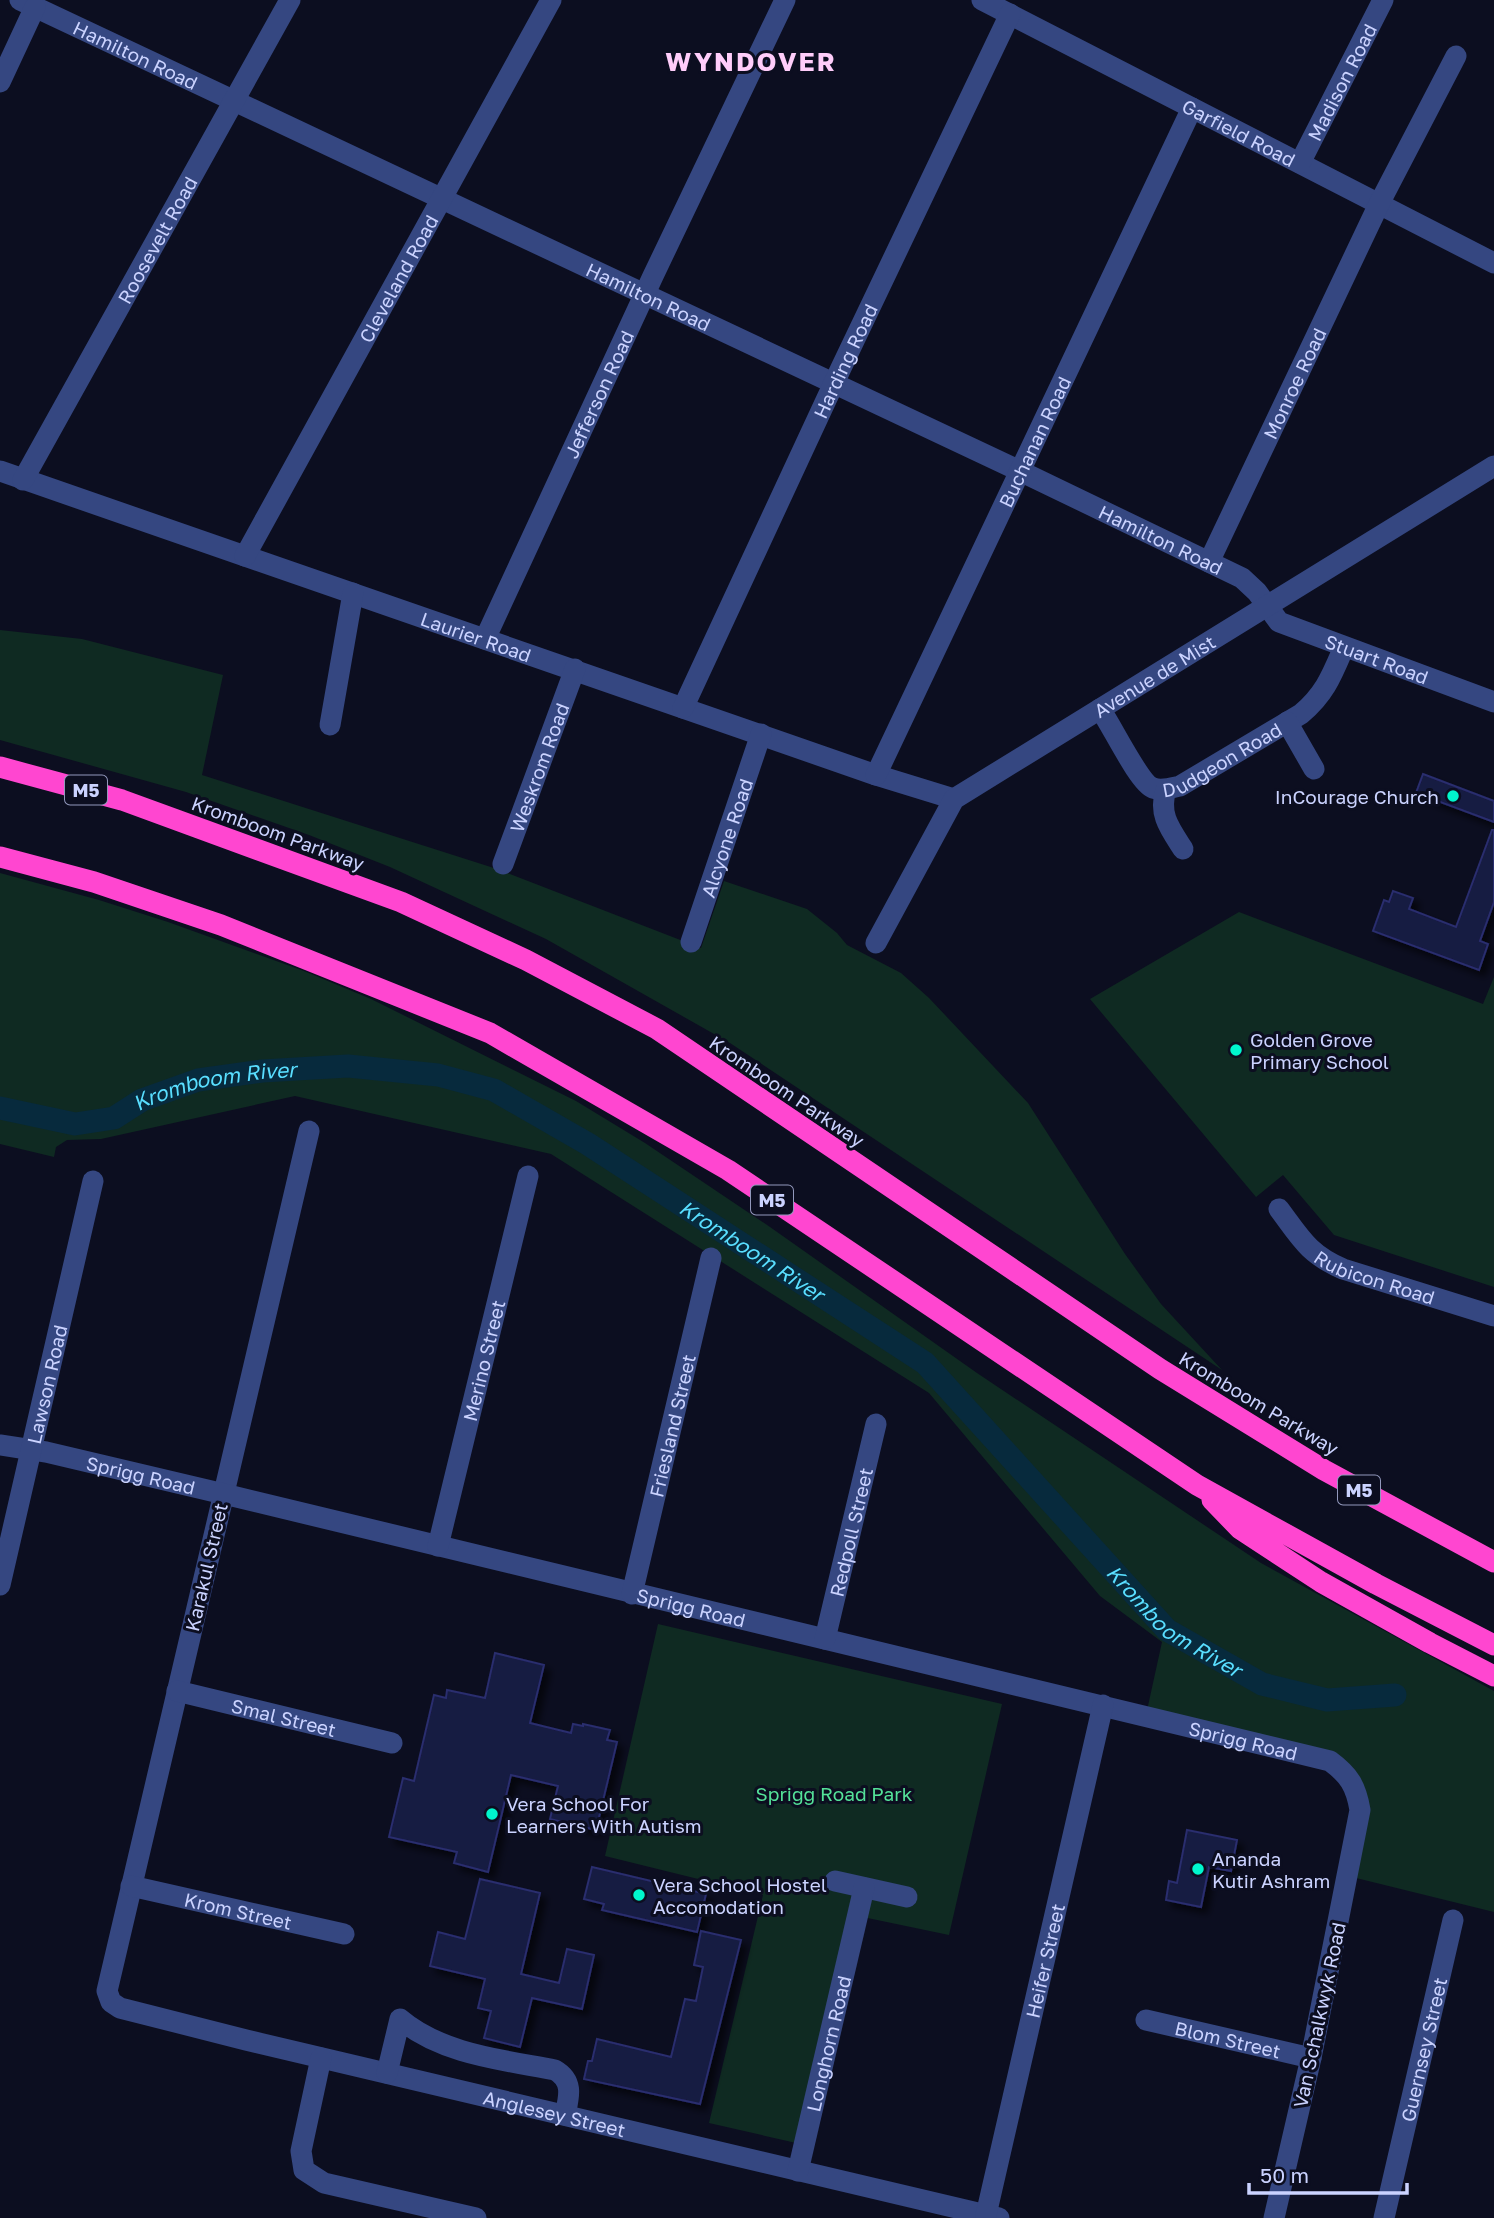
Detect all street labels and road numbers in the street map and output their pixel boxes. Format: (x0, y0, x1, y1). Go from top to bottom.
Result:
street label: Hamilton Road (70, 15, 202, 94)
street label: Madison Road (1302, 19, 1381, 144)
street label: Garfield Road (1179, 94, 1299, 171)
street label: Roosevelt Road (112, 172, 201, 307)
street label: Cleveland Road (353, 210, 442, 346)
street label: Hamilton Road (583, 257, 715, 335)
street label: Harding Road (808, 300, 882, 422)
street label: Monroe Road (1258, 324, 1330, 442)
street label: Jefferson Road (559, 326, 638, 462)
street label: Buchanan Road (993, 372, 1075, 511)
street label: Hamilton Road (1095, 499, 1227, 579)
street label: Laurier Road (418, 606, 535, 666)
street label: Avenue de Mist (1089, 629, 1219, 722)
street label: Stuart Road (1322, 629, 1432, 688)
street label: Weskrom Road (504, 700, 573, 835)
street label: Dudgeon Road (1160, 717, 1285, 801)
street label: Alcyone Road (695, 775, 757, 900)
road number: M5 (65, 776, 107, 804)
street label: Kromboom Parkway (189, 791, 368, 875)
street label: Kromboom Parkway (705, 1031, 869, 1152)
road number: M5 (751, 1185, 793, 1214)
street label: Rubicon Road (1310, 1245, 1438, 1308)
street label: Merino Street (457, 1297, 509, 1423)
street label: Lawson Road (21, 1322, 71, 1446)
street label: Kromboom Parkway (1175, 1346, 1343, 1460)
street label: Friesland Street (644, 1352, 700, 1499)
street label: Sprigg Road (84, 1450, 198, 1498)
street label: Redpoll Street (824, 1465, 877, 1599)
road number: M5 (1338, 1476, 1380, 1504)
street label: Karakul Street (180, 1501, 232, 1633)
street label: Sprigg Road (634, 1583, 748, 1631)
street label: Smal Street (229, 1693, 339, 1741)
street label: Sprigg Road (1187, 1716, 1300, 1764)
street label: Krom Street (182, 1887, 294, 1933)
street label: Heifer Street (1020, 1901, 1069, 2020)
street label: Van Schalkwyk Road (1288, 1920, 1350, 2110)
street label: Longhorn Road (801, 1973, 855, 2114)
street label: Guernsey Street (1395, 1975, 1451, 2124)
street label: Blom Street (1173, 2016, 1283, 2062)
street label: Anglesey Street (481, 2085, 628, 2141)

